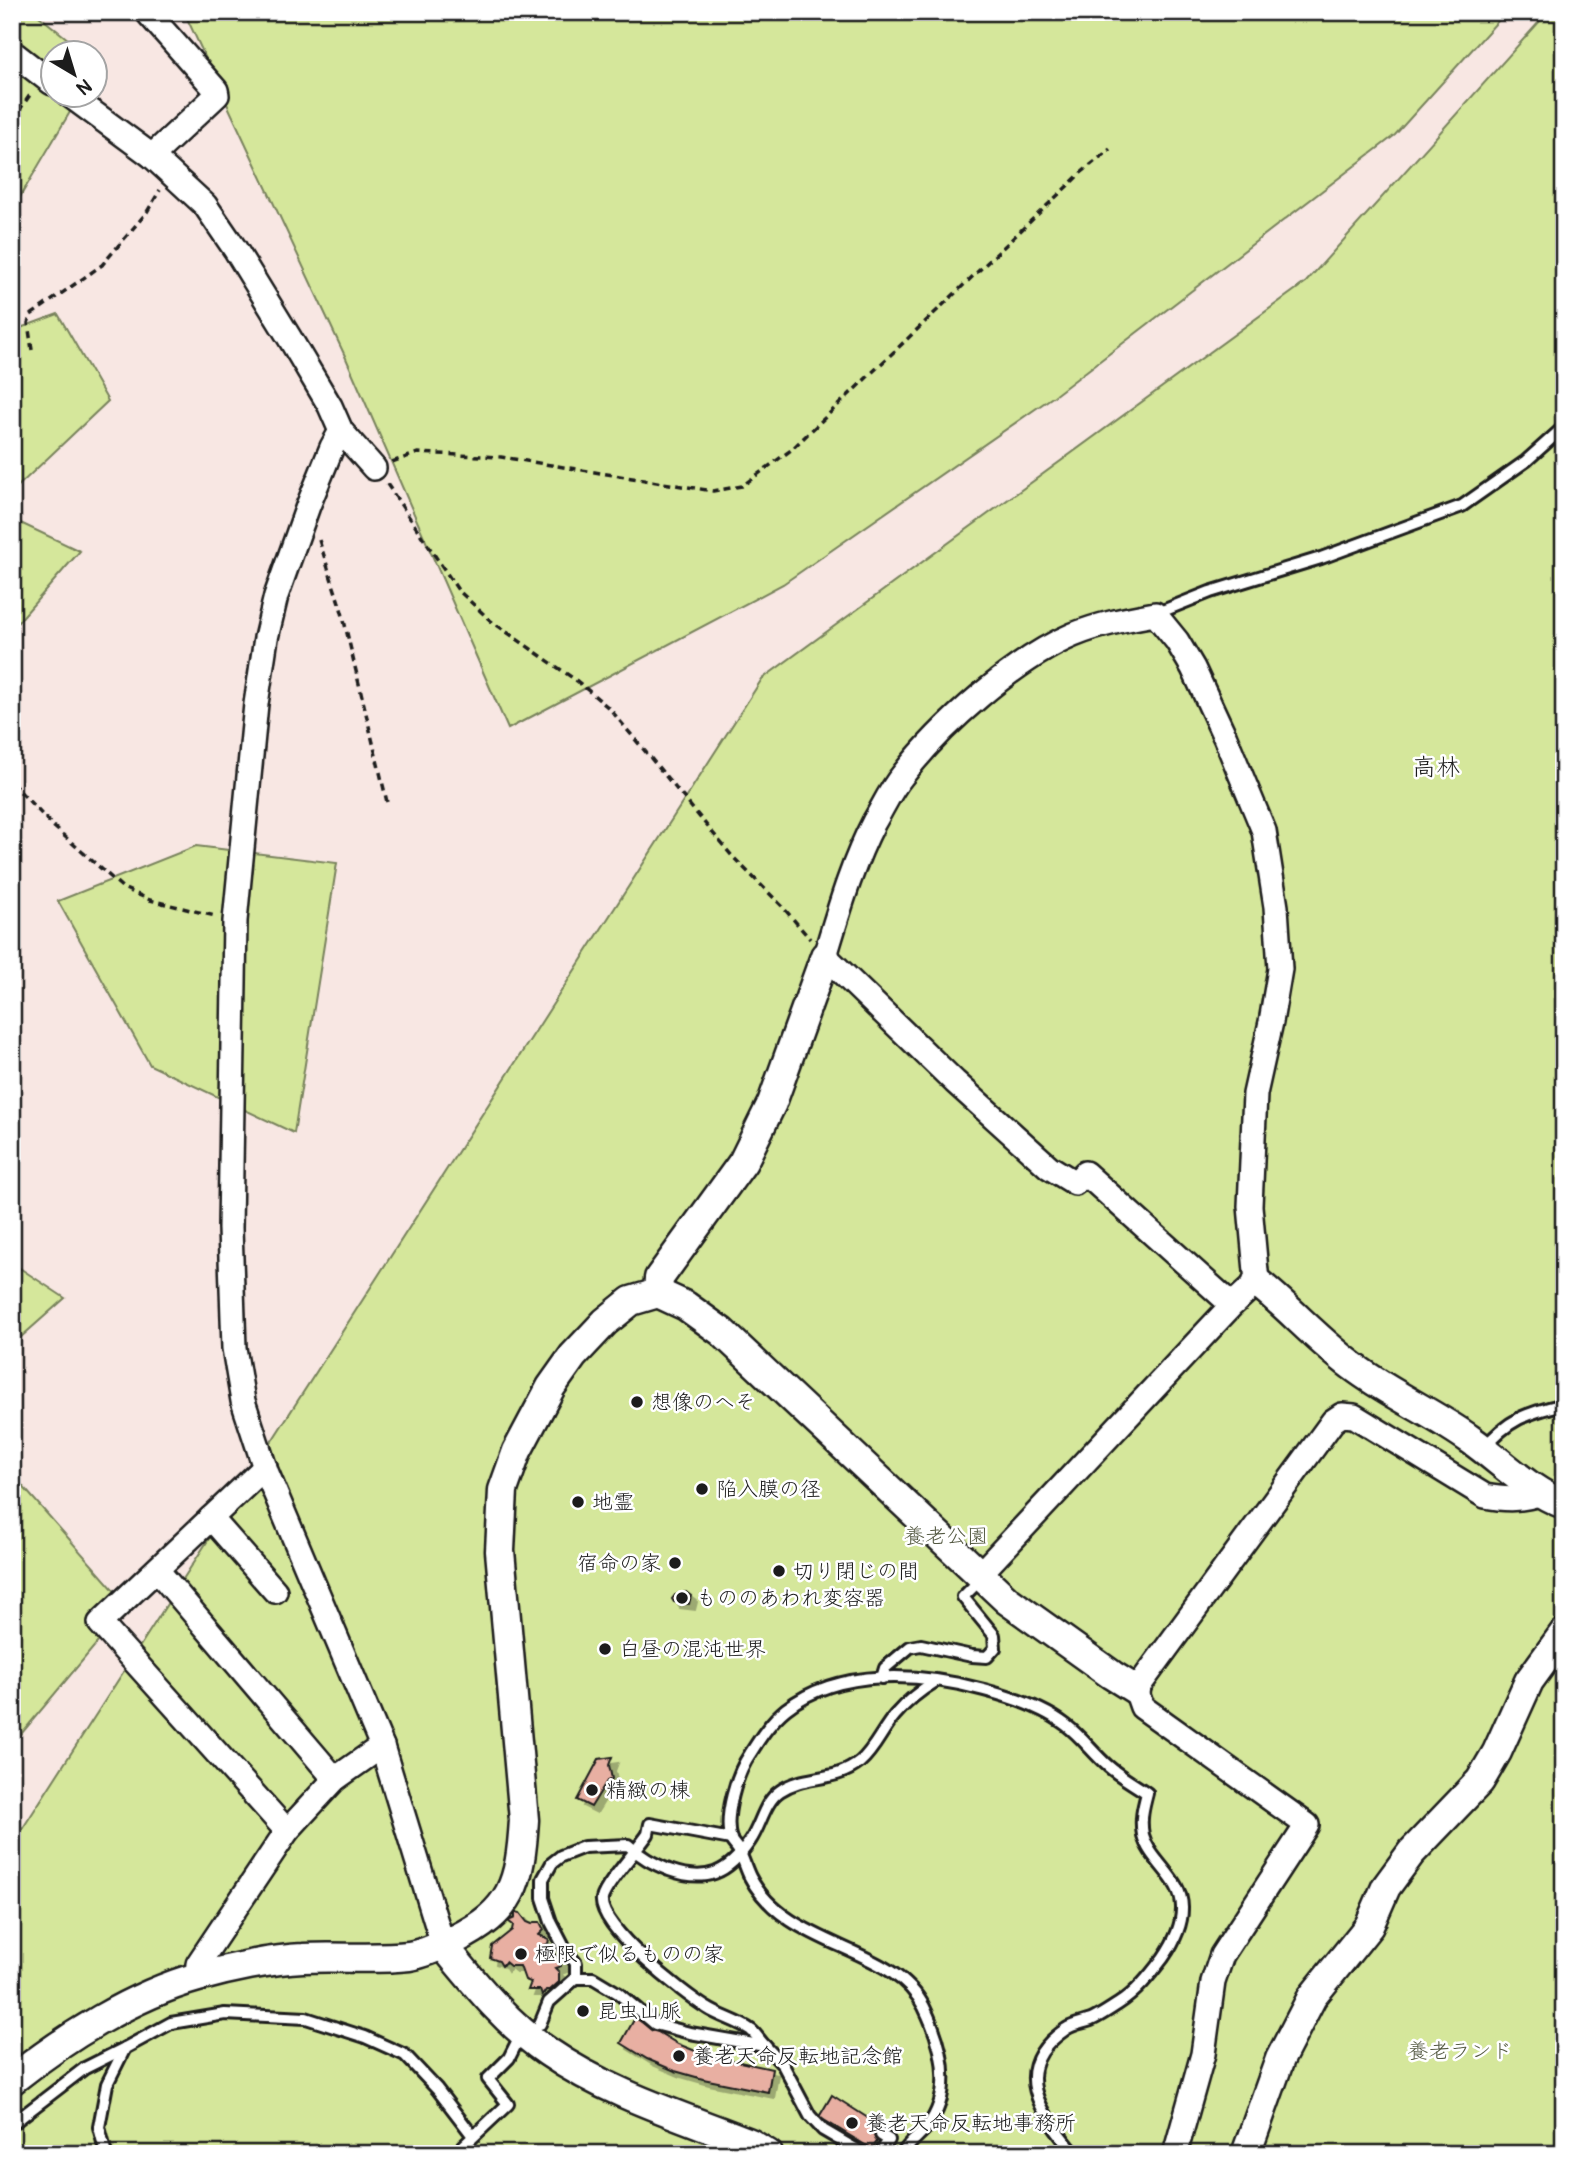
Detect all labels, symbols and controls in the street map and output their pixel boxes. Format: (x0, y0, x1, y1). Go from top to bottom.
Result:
north arrow (38, 38, 108, 108)
text: N (71, 73, 96, 100)
district label: 高林 (1412, 753, 1460, 782)
place label: 想像のへそ (651, 1389, 756, 1416)
marker: 想像のへそ (629, 1394, 645, 1410)
place label: 陥入膜の径 (716, 1476, 821, 1503)
marker: 陥入膜の径 (694, 1481, 710, 1497)
place label: 地霊 (592, 1489, 634, 1516)
marker: 地霊 (570, 1494, 586, 1510)
park label: 養老公園 (904, 1523, 988, 1550)
place label: 宿命の家 (577, 1550, 661, 1577)
marker: 宿命の家 (667, 1555, 683, 1571)
place label: 切り閉じの間 (793, 1558, 919, 1585)
marker: 切り閉じの間 (771, 1563, 787, 1579)
place label: もののあわれ変容器 (696, 1585, 885, 1612)
marker: もののあわれ変容器 (674, 1590, 690, 1606)
place label: 白昼の混沌世界 (619, 1636, 766, 1663)
marker: 白昼の混沌世界 (597, 1641, 613, 1657)
place label: 精緻の棟 (606, 1777, 690, 1804)
marker: 精緻の棟 (584, 1782, 600, 1798)
place label: 極限で似るものの家 (535, 1941, 724, 1968)
marker: 極限で似るものの家 (513, 1946, 529, 1962)
place label: 昆虫山脈 (597, 1998, 681, 2025)
marker: 昆虫山脈 (575, 2003, 591, 2019)
park label: 養老ランド (1408, 2038, 1513, 2065)
place label: 養老天命反転地記念館 (693, 2043, 903, 2070)
marker: 養老天命反転地記念館 (671, 2048, 687, 2064)
place label: 養老天命反転地事務所 (866, 2110, 1076, 2137)
marker: 養老天命反転地事務所 (844, 2115, 860, 2131)

